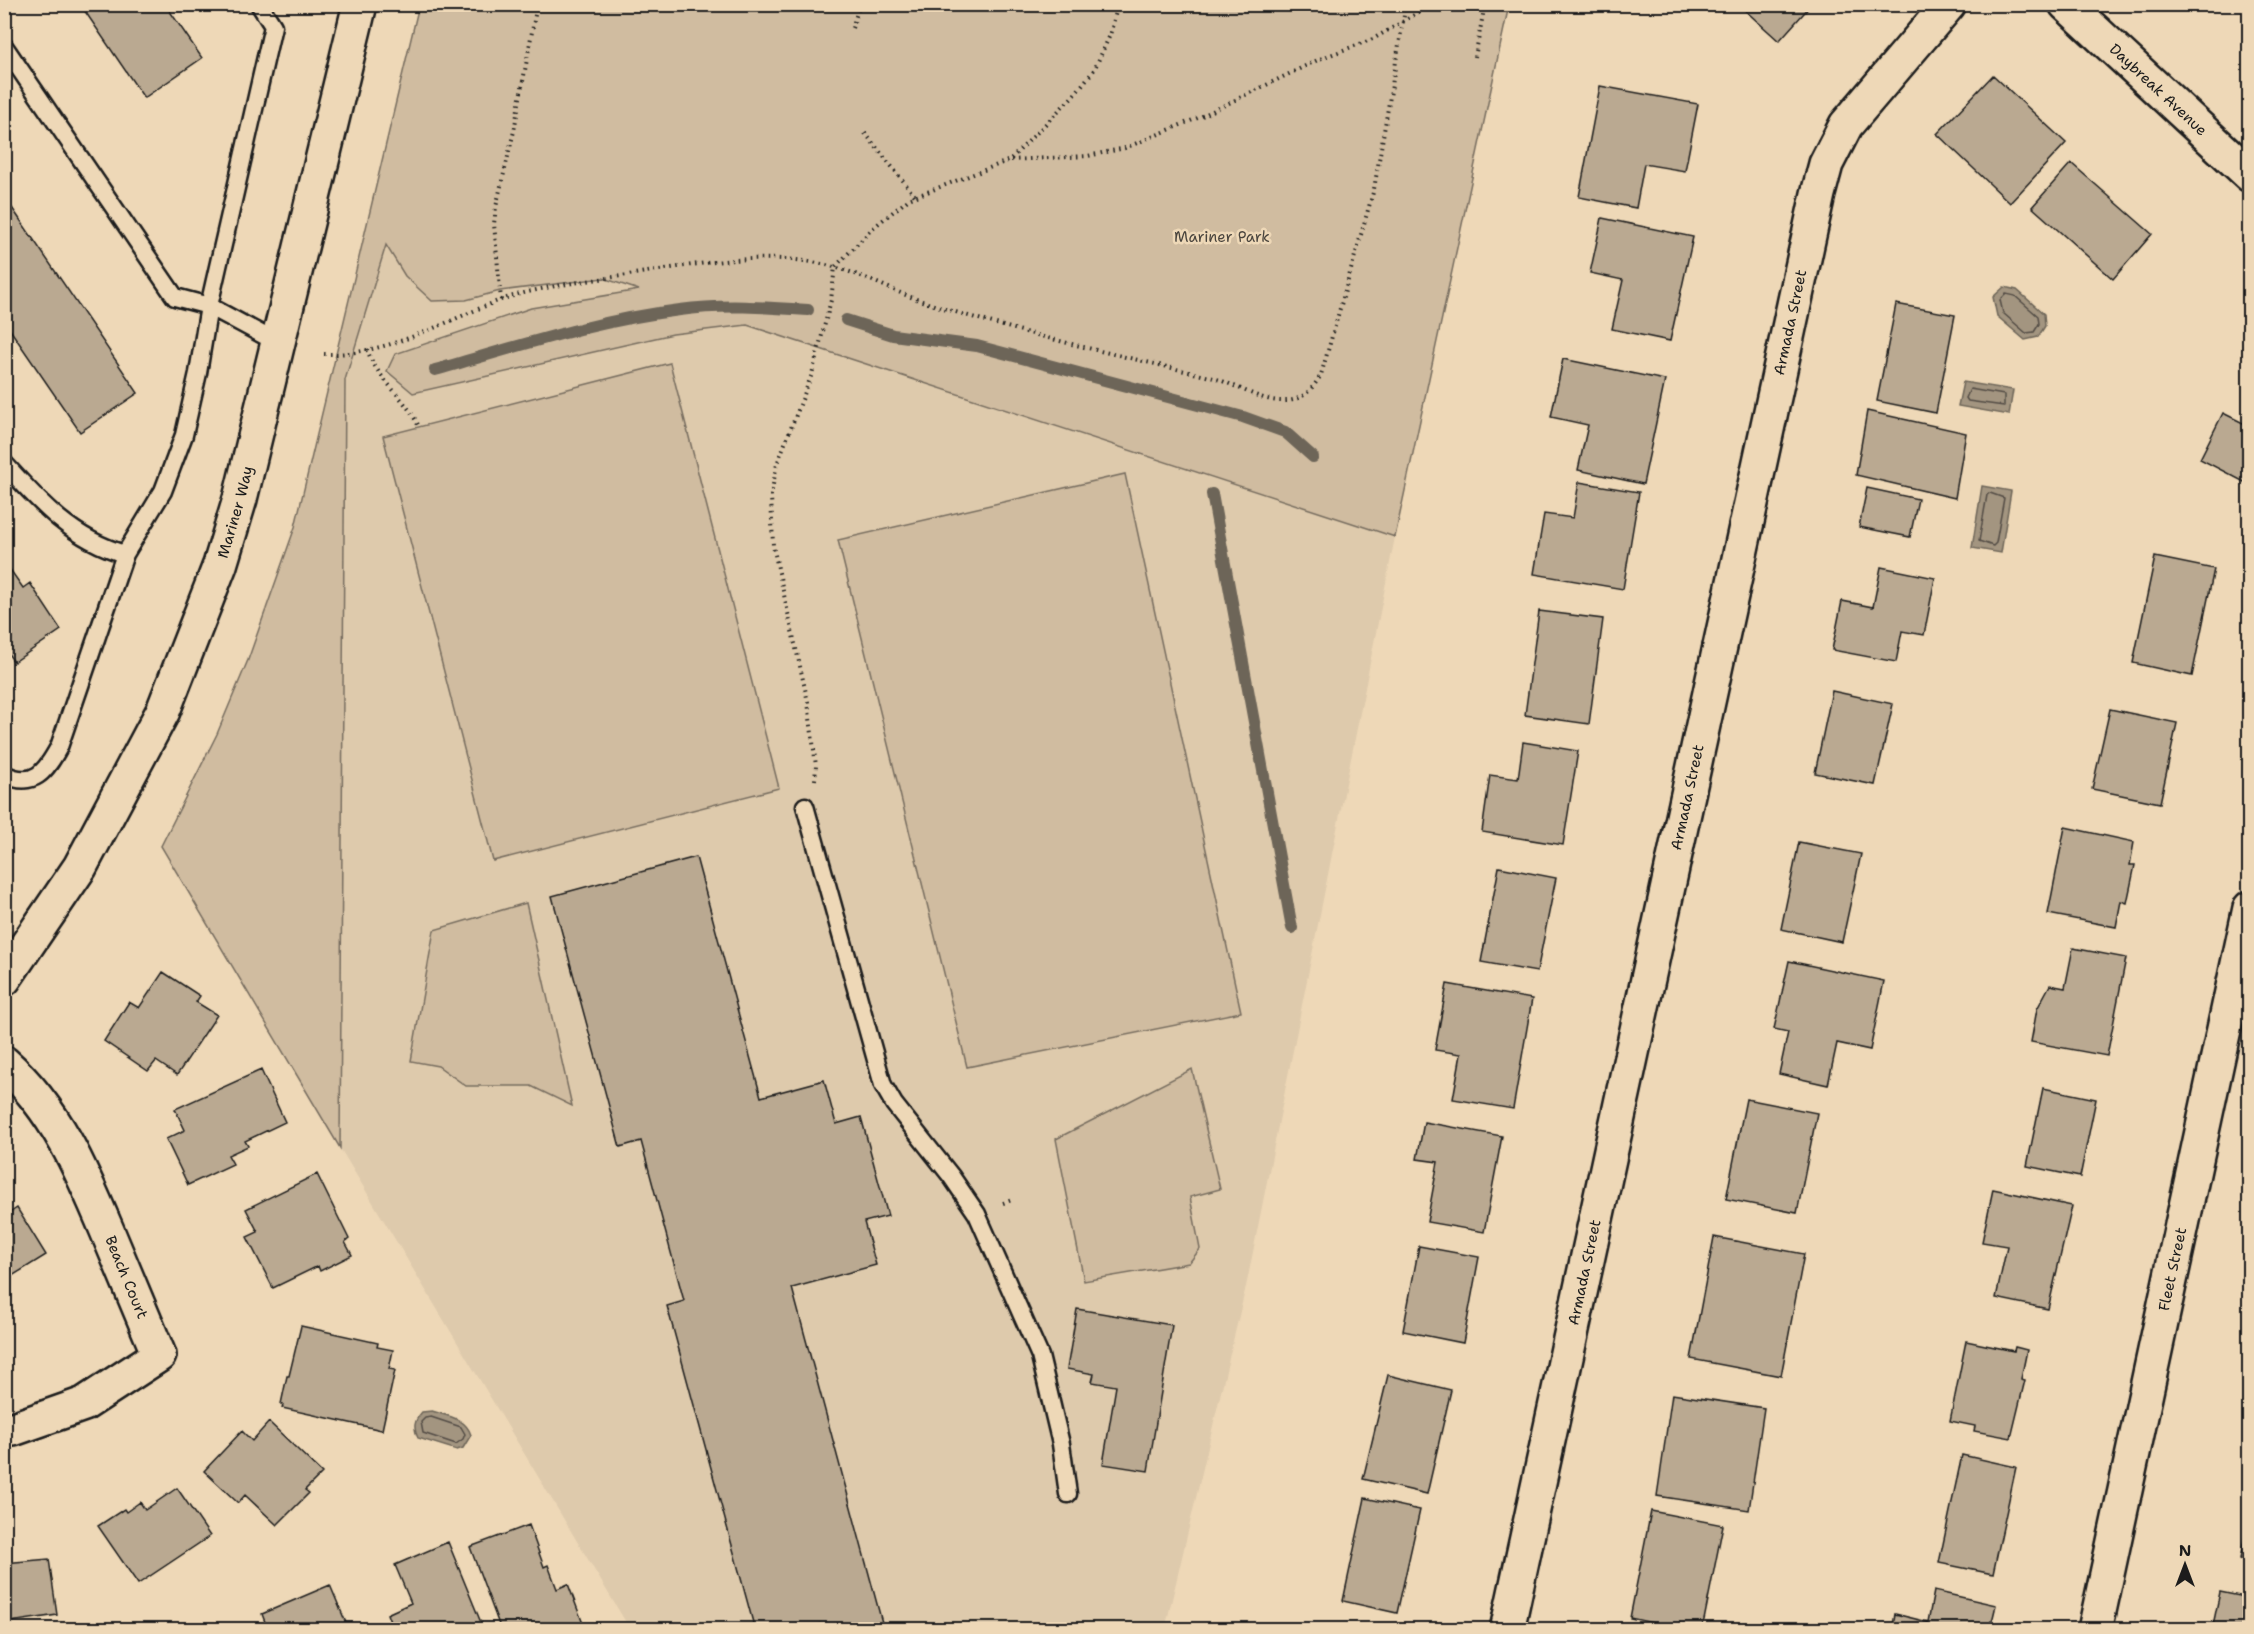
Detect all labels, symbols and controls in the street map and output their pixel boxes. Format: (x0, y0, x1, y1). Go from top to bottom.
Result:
street label: Daybreak Avenue (2105, 39, 2211, 140)
park label: Mariner Park (1174, 227, 1270, 247)
street label: Armada Street (1769, 268, 1811, 377)
street label: Mariner Way (213, 464, 258, 561)
street label: Armada Street (1666, 743, 1708, 852)
street label: Armada Street (1563, 1218, 1606, 1327)
street label: Fleet Street (2154, 1226, 2191, 1313)
street label: Beach Court (100, 1233, 153, 1322)
north arrow (2155, 1535, 2215, 1595)
text: N (2179, 1540, 2191, 1561)

